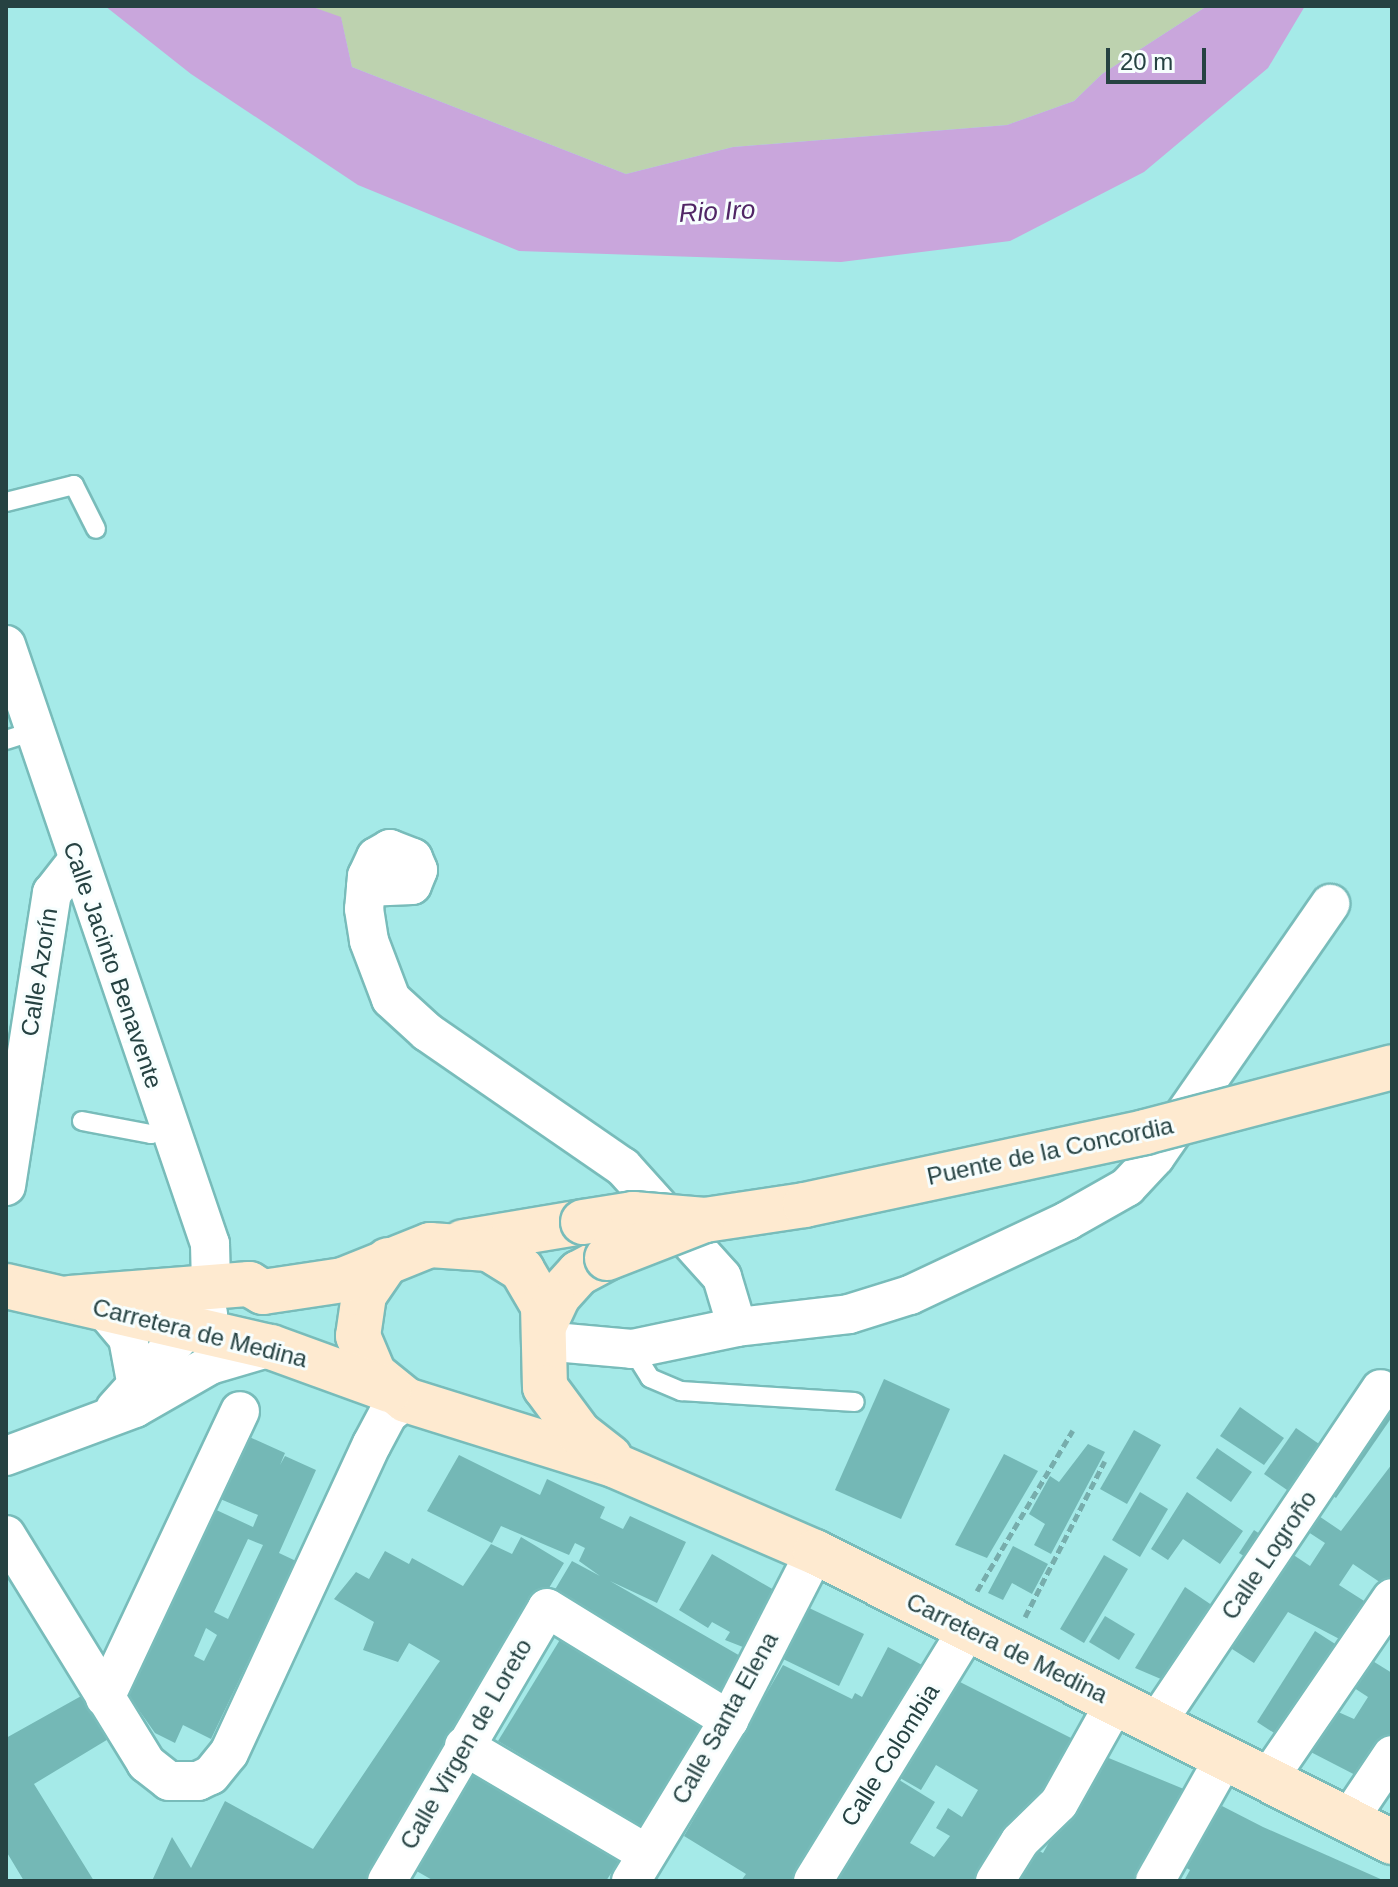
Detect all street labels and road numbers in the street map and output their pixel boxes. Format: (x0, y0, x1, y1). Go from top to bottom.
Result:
street label: Calle Jacinto Benavente (57, 838, 169, 1092)
street label: Calle Azorín (15, 905, 63, 1039)
street label: Puente de la Concordia (924, 1111, 1176, 1191)
street label: Carretera de Medina (90, 1292, 310, 1374)
street label: Calle Logroño (1215, 1485, 1323, 1625)
street label: Carretera de Medina (902, 1587, 1112, 1709)
street label: Calle Santa Elena (666, 1627, 784, 1809)
street label: Calle Virgen de Loreto (394, 1634, 538, 1854)
street label: Calle Colombia (835, 1678, 945, 1832)

